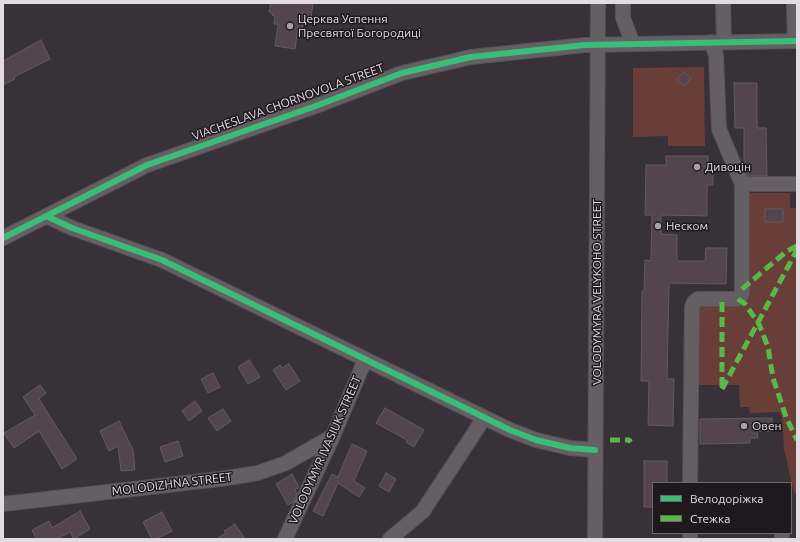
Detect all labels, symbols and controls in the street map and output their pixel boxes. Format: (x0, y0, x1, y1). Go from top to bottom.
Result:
place label: Церква Успення Пресвятої Богородиці (298, 12, 421, 40)
marker: Церква Успення Пресвятої Богородиці (285, 21, 295, 31)
street label: VIACHESLAVA CHORNOVOLA STREET (190, 61, 386, 143)
place label: Дивоцін (705, 160, 751, 174)
marker: Дивоцін (692, 162, 702, 172)
street label: VOLODYMYRA VELYKOHO STREET (590, 199, 604, 385)
place label: Неском (666, 219, 708, 233)
marker: Неском (653, 221, 663, 231)
street label: VOLODYMYR IVASIUK STREET (286, 374, 364, 526)
place label: Овен (752, 419, 782, 433)
marker: Овен (739, 421, 749, 431)
street label: MOLODIZHNA STREET (111, 469, 233, 499)
legend (652, 482, 792, 534)
text: Велодоріжка (690, 492, 764, 505)
text: Стежка (690, 512, 730, 525)

